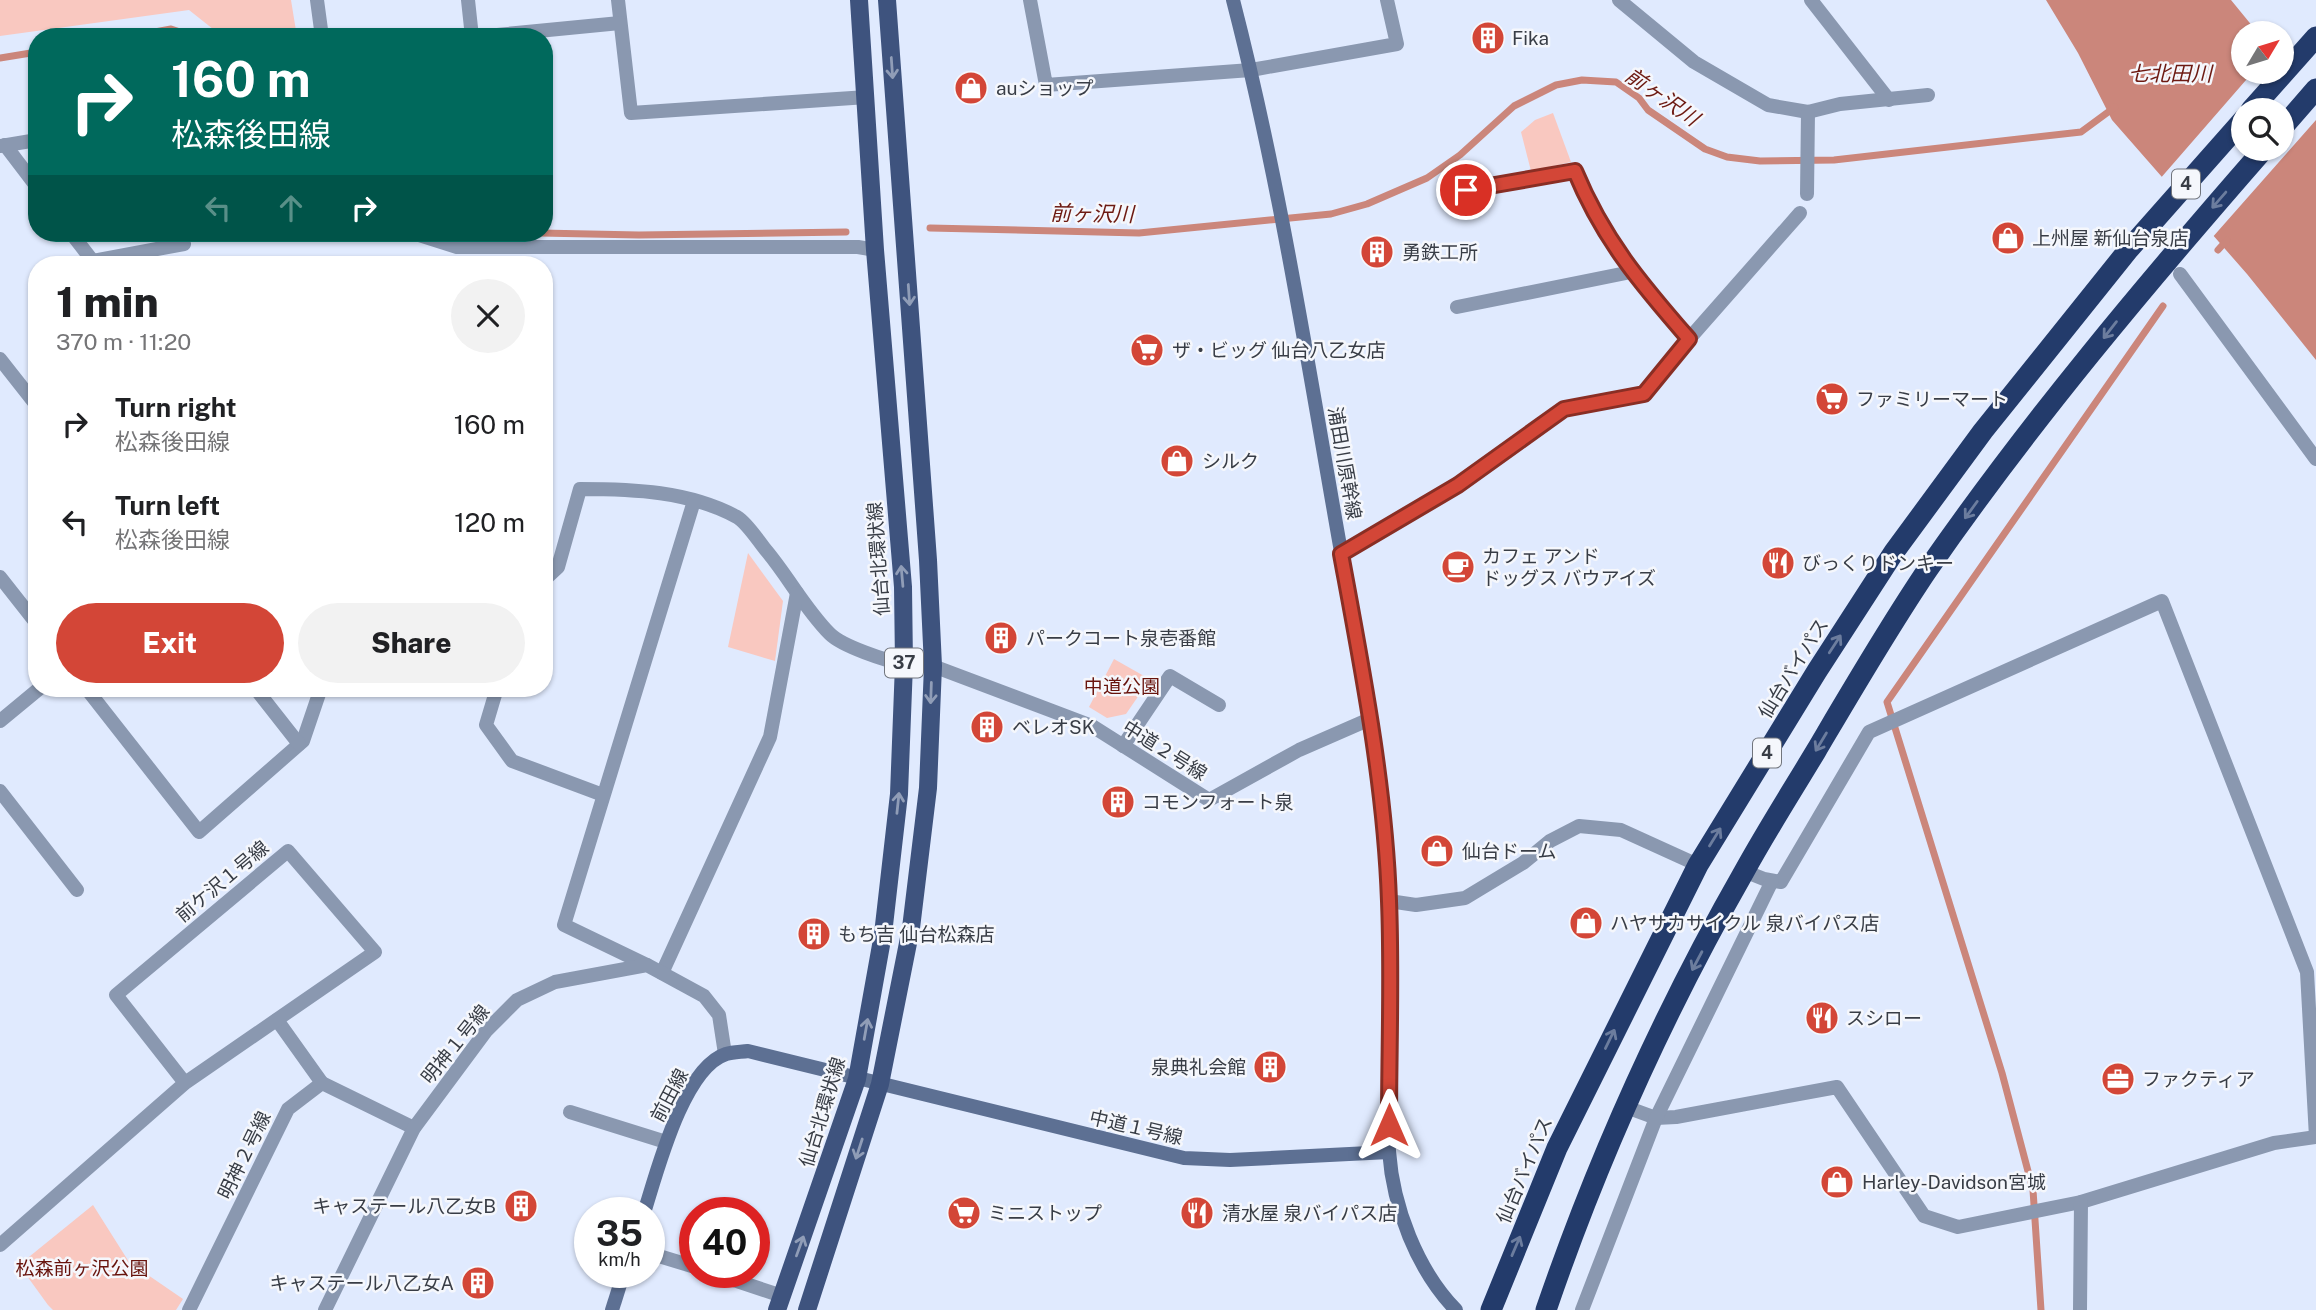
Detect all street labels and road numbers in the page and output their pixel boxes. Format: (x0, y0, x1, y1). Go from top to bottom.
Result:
road number: 4 (2172, 169, 2200, 198)
street label: 浦田川原幹線 (1324, 405, 1366, 521)
street label: 仙台北環状線 (863, 501, 893, 617)
street label: 仙台バイパス (1754, 614, 1832, 722)
road number: 37 (885, 648, 923, 678)
street label: 中道２号線 (1119, 715, 1211, 785)
road number: 4 (1753, 738, 1781, 768)
street label: 前ケ沢１号線 (171, 836, 273, 926)
street label: 明神１号線 (417, 1000, 493, 1088)
street label: 仙台北環状線 (795, 1054, 849, 1170)
street label: 前田線 (646, 1065, 692, 1125)
street label: 中道１号線 (1087, 1106, 1185, 1148)
street label: 明神２号線 (213, 1107, 275, 1203)
street label: 仙台バイパス (1492, 1113, 1556, 1227)

